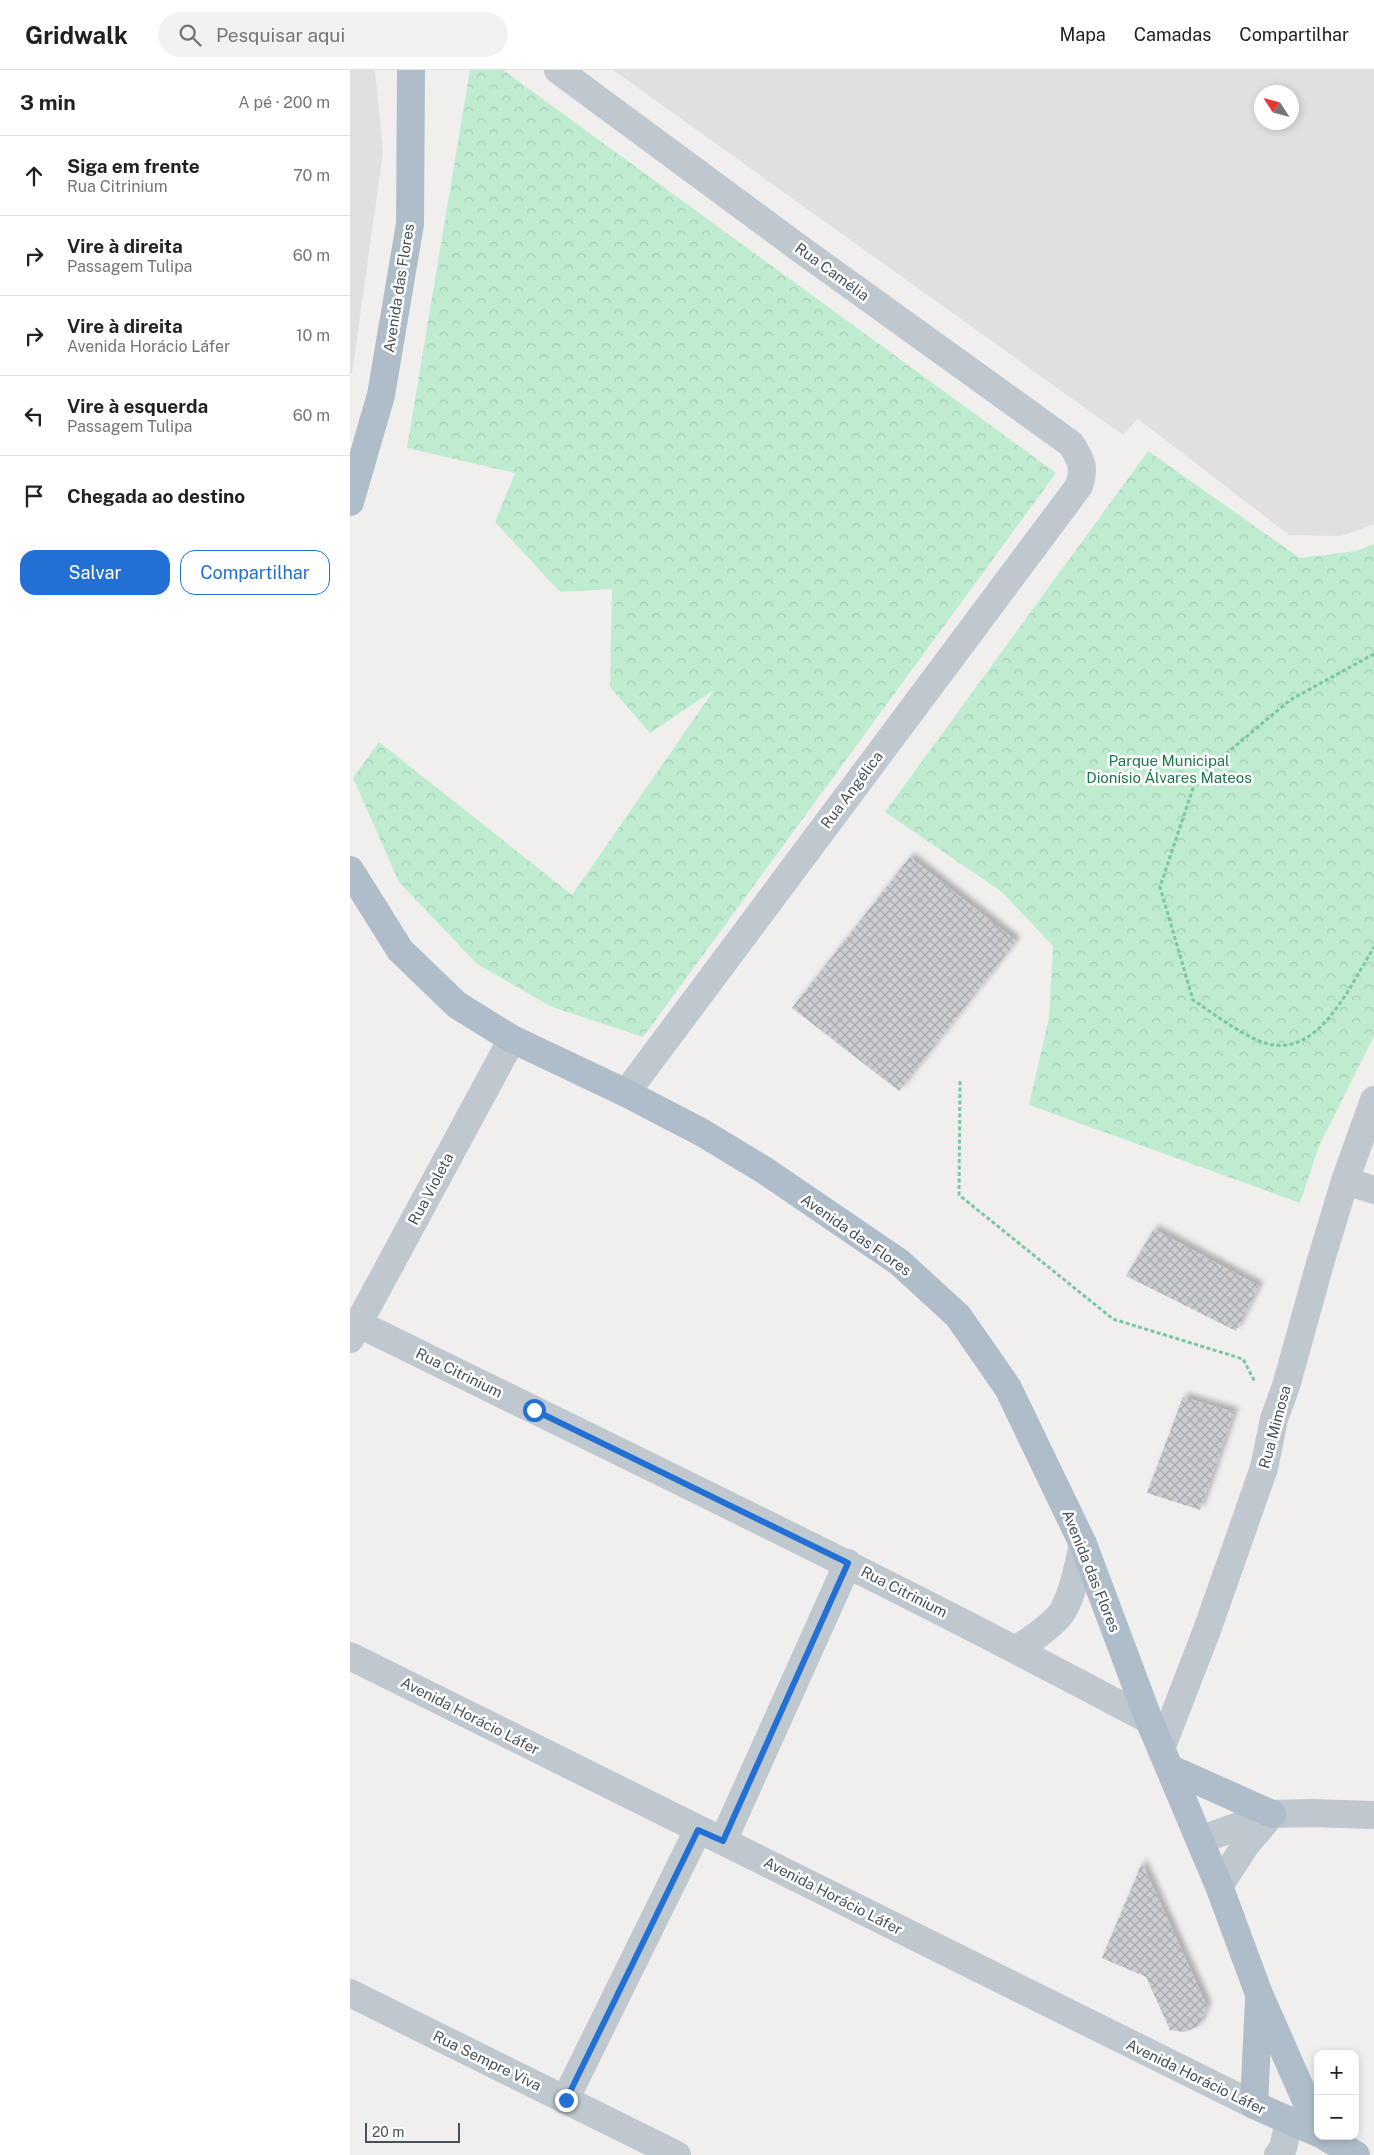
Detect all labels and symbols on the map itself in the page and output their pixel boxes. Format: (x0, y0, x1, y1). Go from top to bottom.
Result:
north arrow (1254, 85, 1299, 130)
street label: Avenida das Flores (380, 222, 417, 354)
street label: Rua Camélia (792, 239, 873, 304)
street label: Rua Angélica (817, 748, 886, 832)
park label: Parque Municipal Dionísio Álvares Mateos (1086, 752, 1252, 786)
street label: Rua Violeta (405, 1150, 457, 1228)
street label: Avenida das Flores (798, 1190, 915, 1279)
street label: Rua Citrinium (413, 1344, 505, 1401)
street label: Rua Mimosa (1255, 1384, 1294, 1470)
route start (523, 1399, 546, 1422)
street label: Avenida das Flores (1059, 1507, 1124, 1634)
street label: Rua Citrinium (858, 1563, 950, 1621)
street label: Avenida Horácio Láfer (398, 1673, 542, 1758)
street label: Avenida Horácio Láfer (761, 1853, 905, 1938)
street label: Rua Sempre Viva (430, 2027, 544, 2094)
street label: Avenida Horácio Láfer (1124, 2035, 1269, 2118)
route end (555, 2089, 578, 2112)
scale bar (365, 2120, 460, 2143)

